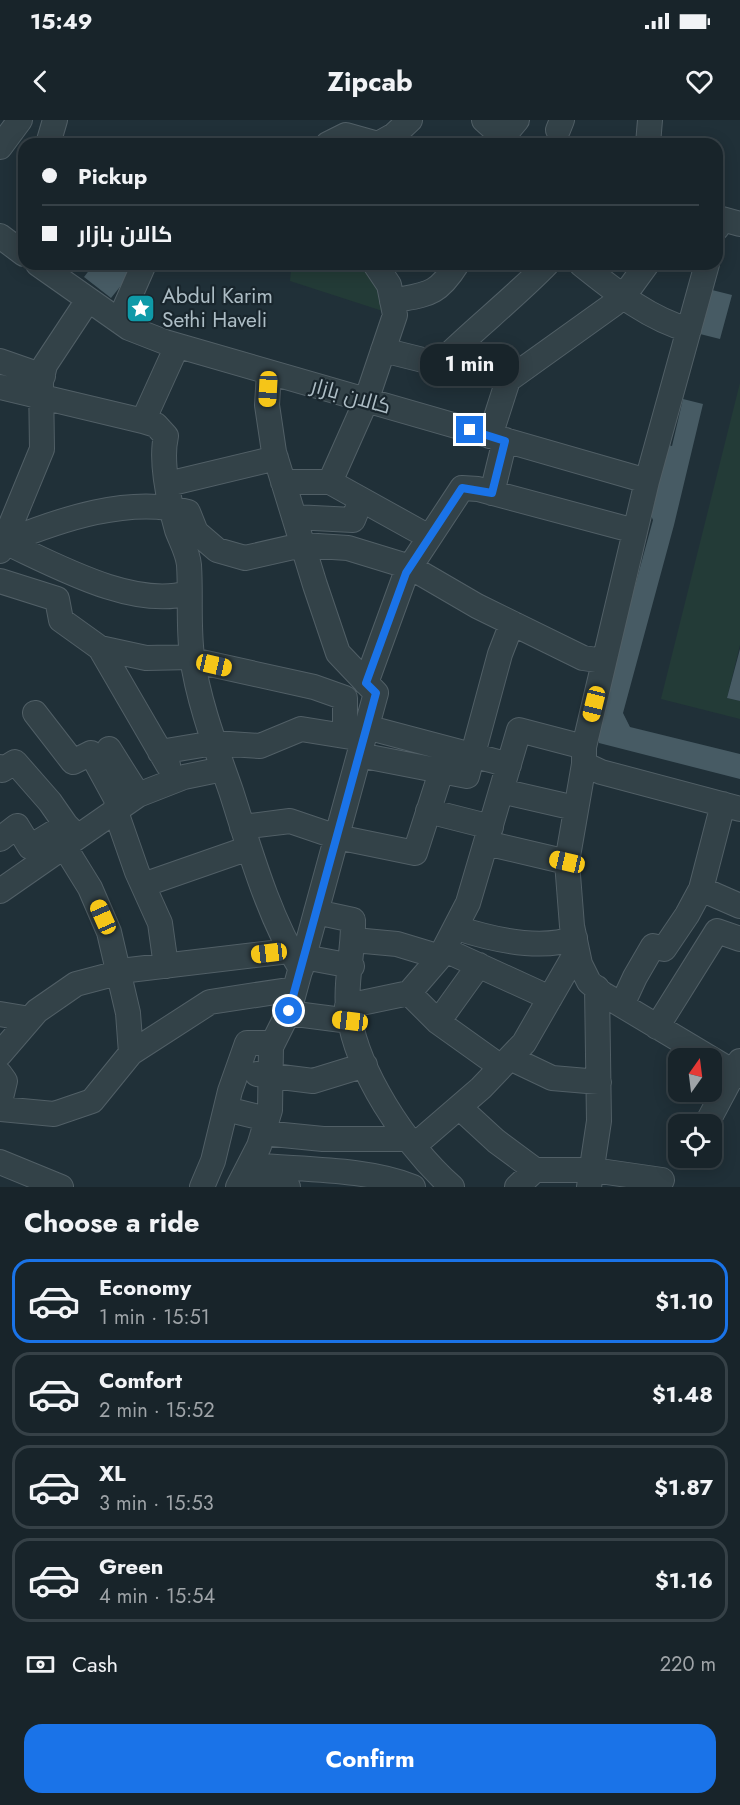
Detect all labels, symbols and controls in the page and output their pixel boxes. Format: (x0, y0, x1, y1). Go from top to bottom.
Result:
text: 15:49 (30, 5, 93, 37)
text: Zipcab (327, 62, 413, 101)
icon: back (24, 65, 57, 98)
icon: heart (683, 65, 716, 98)
text: Pickup (78, 160, 147, 192)
text: کالان بازار (78, 218, 173, 250)
place label: Abdul Karim Sethi Haveli (162, 281, 273, 335)
place icon: Abdul Karim Sethi Haveli (125, 292, 157, 324)
callout: 1 min (420, 343, 520, 385)
text: 1 min (445, 350, 494, 379)
street label: کالان بازار (307, 370, 394, 422)
car (258, 371, 278, 407)
route end (456, 416, 483, 443)
car (194, 652, 234, 678)
car (581, 684, 607, 724)
car (547, 849, 587, 875)
car (87, 897, 119, 937)
car (250, 942, 288, 964)
route start (275, 997, 302, 1024)
car (331, 1010, 369, 1032)
north arrow (668, 1048, 722, 1102)
map controls (668, 1048, 722, 1168)
button: locate (668, 1114, 722, 1168)
text: Choose a ride (24, 1203, 199, 1242)
text: Economy (99, 1271, 191, 1303)
icon: car (27, 1274, 81, 1328)
text: $1.10 (655, 1285, 713, 1317)
text: 1 min · 15:51 (99, 1303, 210, 1332)
text: Comfort (99, 1364, 182, 1396)
icon: car (27, 1367, 81, 1421)
text: $1.48 (652, 1378, 713, 1410)
text: 2 min · 15:52 (99, 1396, 215, 1425)
text: XL (99, 1457, 126, 1489)
icon: car (27, 1460, 81, 1514)
text: $1.87 (654, 1471, 713, 1503)
text: 3 min · 15:53 (99, 1489, 214, 1518)
text: Green (99, 1550, 163, 1582)
icon: car (27, 1553, 81, 1607)
text: $1.16 (655, 1564, 713, 1596)
text: 4 min · 15:54 (99, 1582, 215, 1611)
icon: cash (24, 1648, 57, 1681)
text: Cash (72, 1648, 118, 1680)
text: 220 m (660, 1650, 716, 1679)
button: Confirm (24, 1724, 716, 1793)

